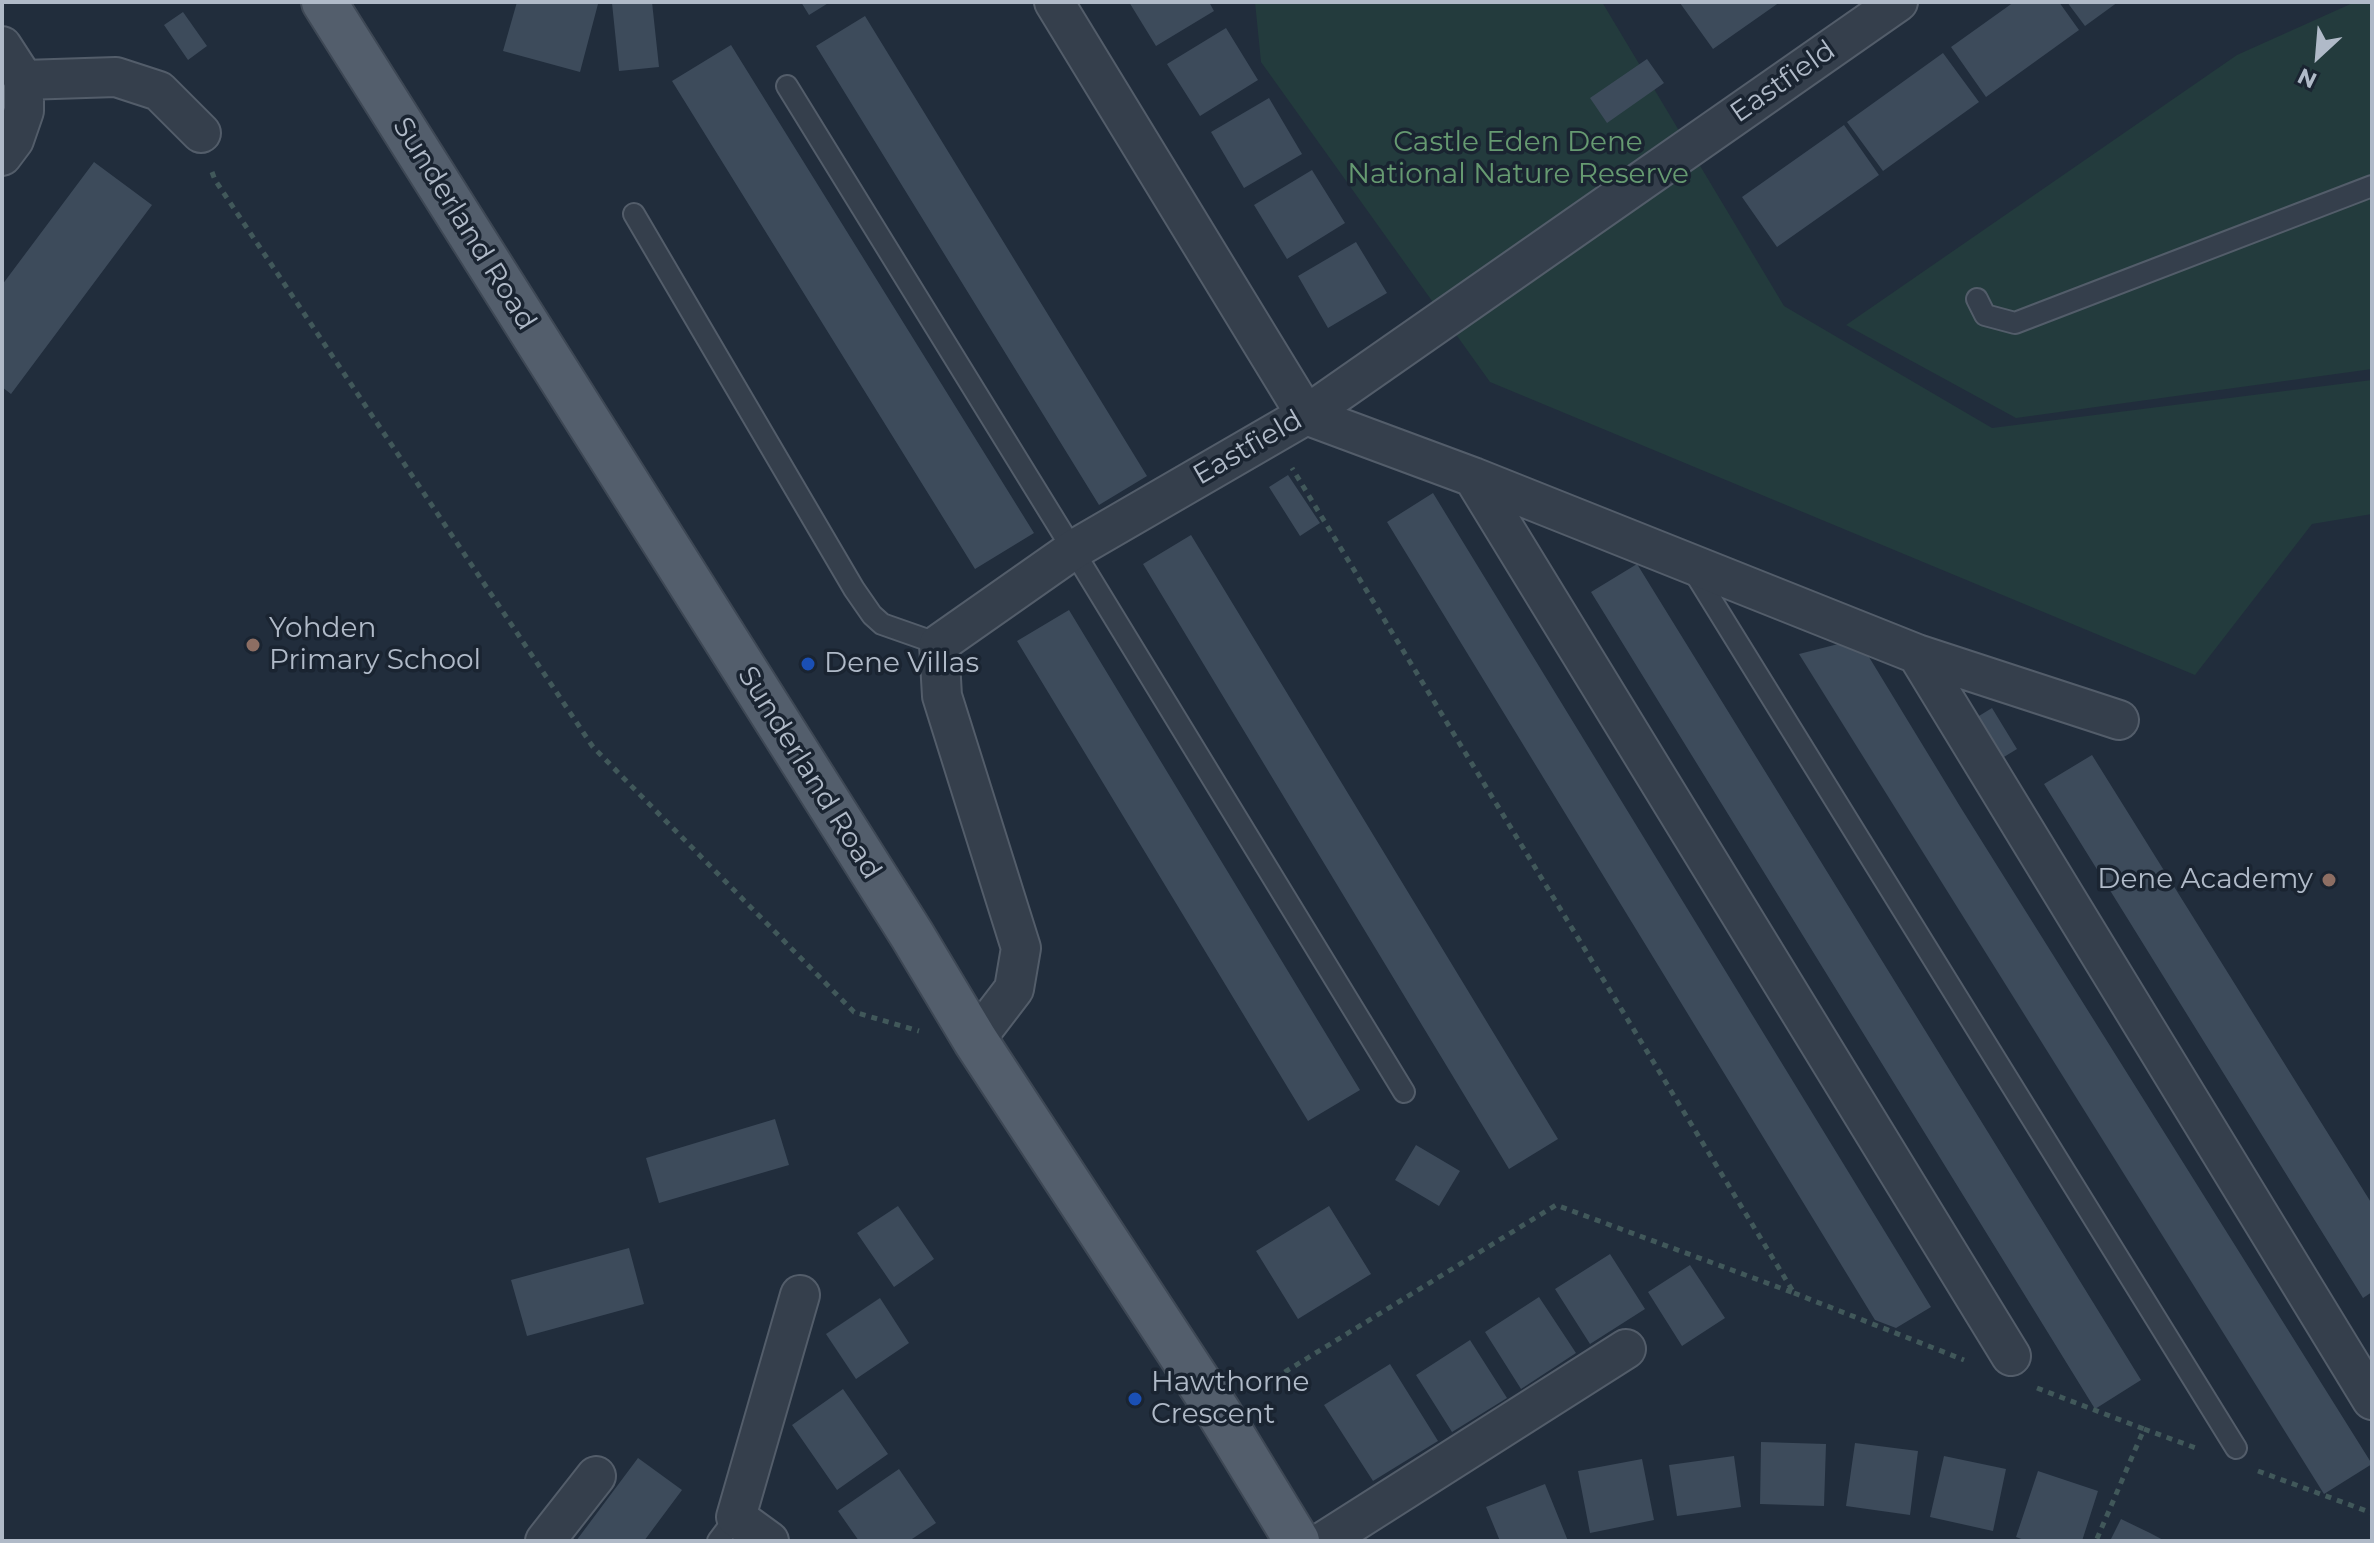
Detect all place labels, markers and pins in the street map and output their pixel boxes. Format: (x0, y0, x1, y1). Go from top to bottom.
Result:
place label: Yohden Primary School (269, 612, 481, 678)
marker: Yohden Primary School (244, 636, 262, 654)
place label: Dene Villas (824, 647, 979, 681)
marker: Dene Villas (799, 655, 817, 673)
place label: Dene Academy (2097, 863, 2313, 897)
marker: Dene Academy (2320, 871, 2338, 889)
place label: Hawthorne Crescent (1151, 1366, 1310, 1432)
marker: Hawthorne Crescent (1126, 1390, 1144, 1408)

